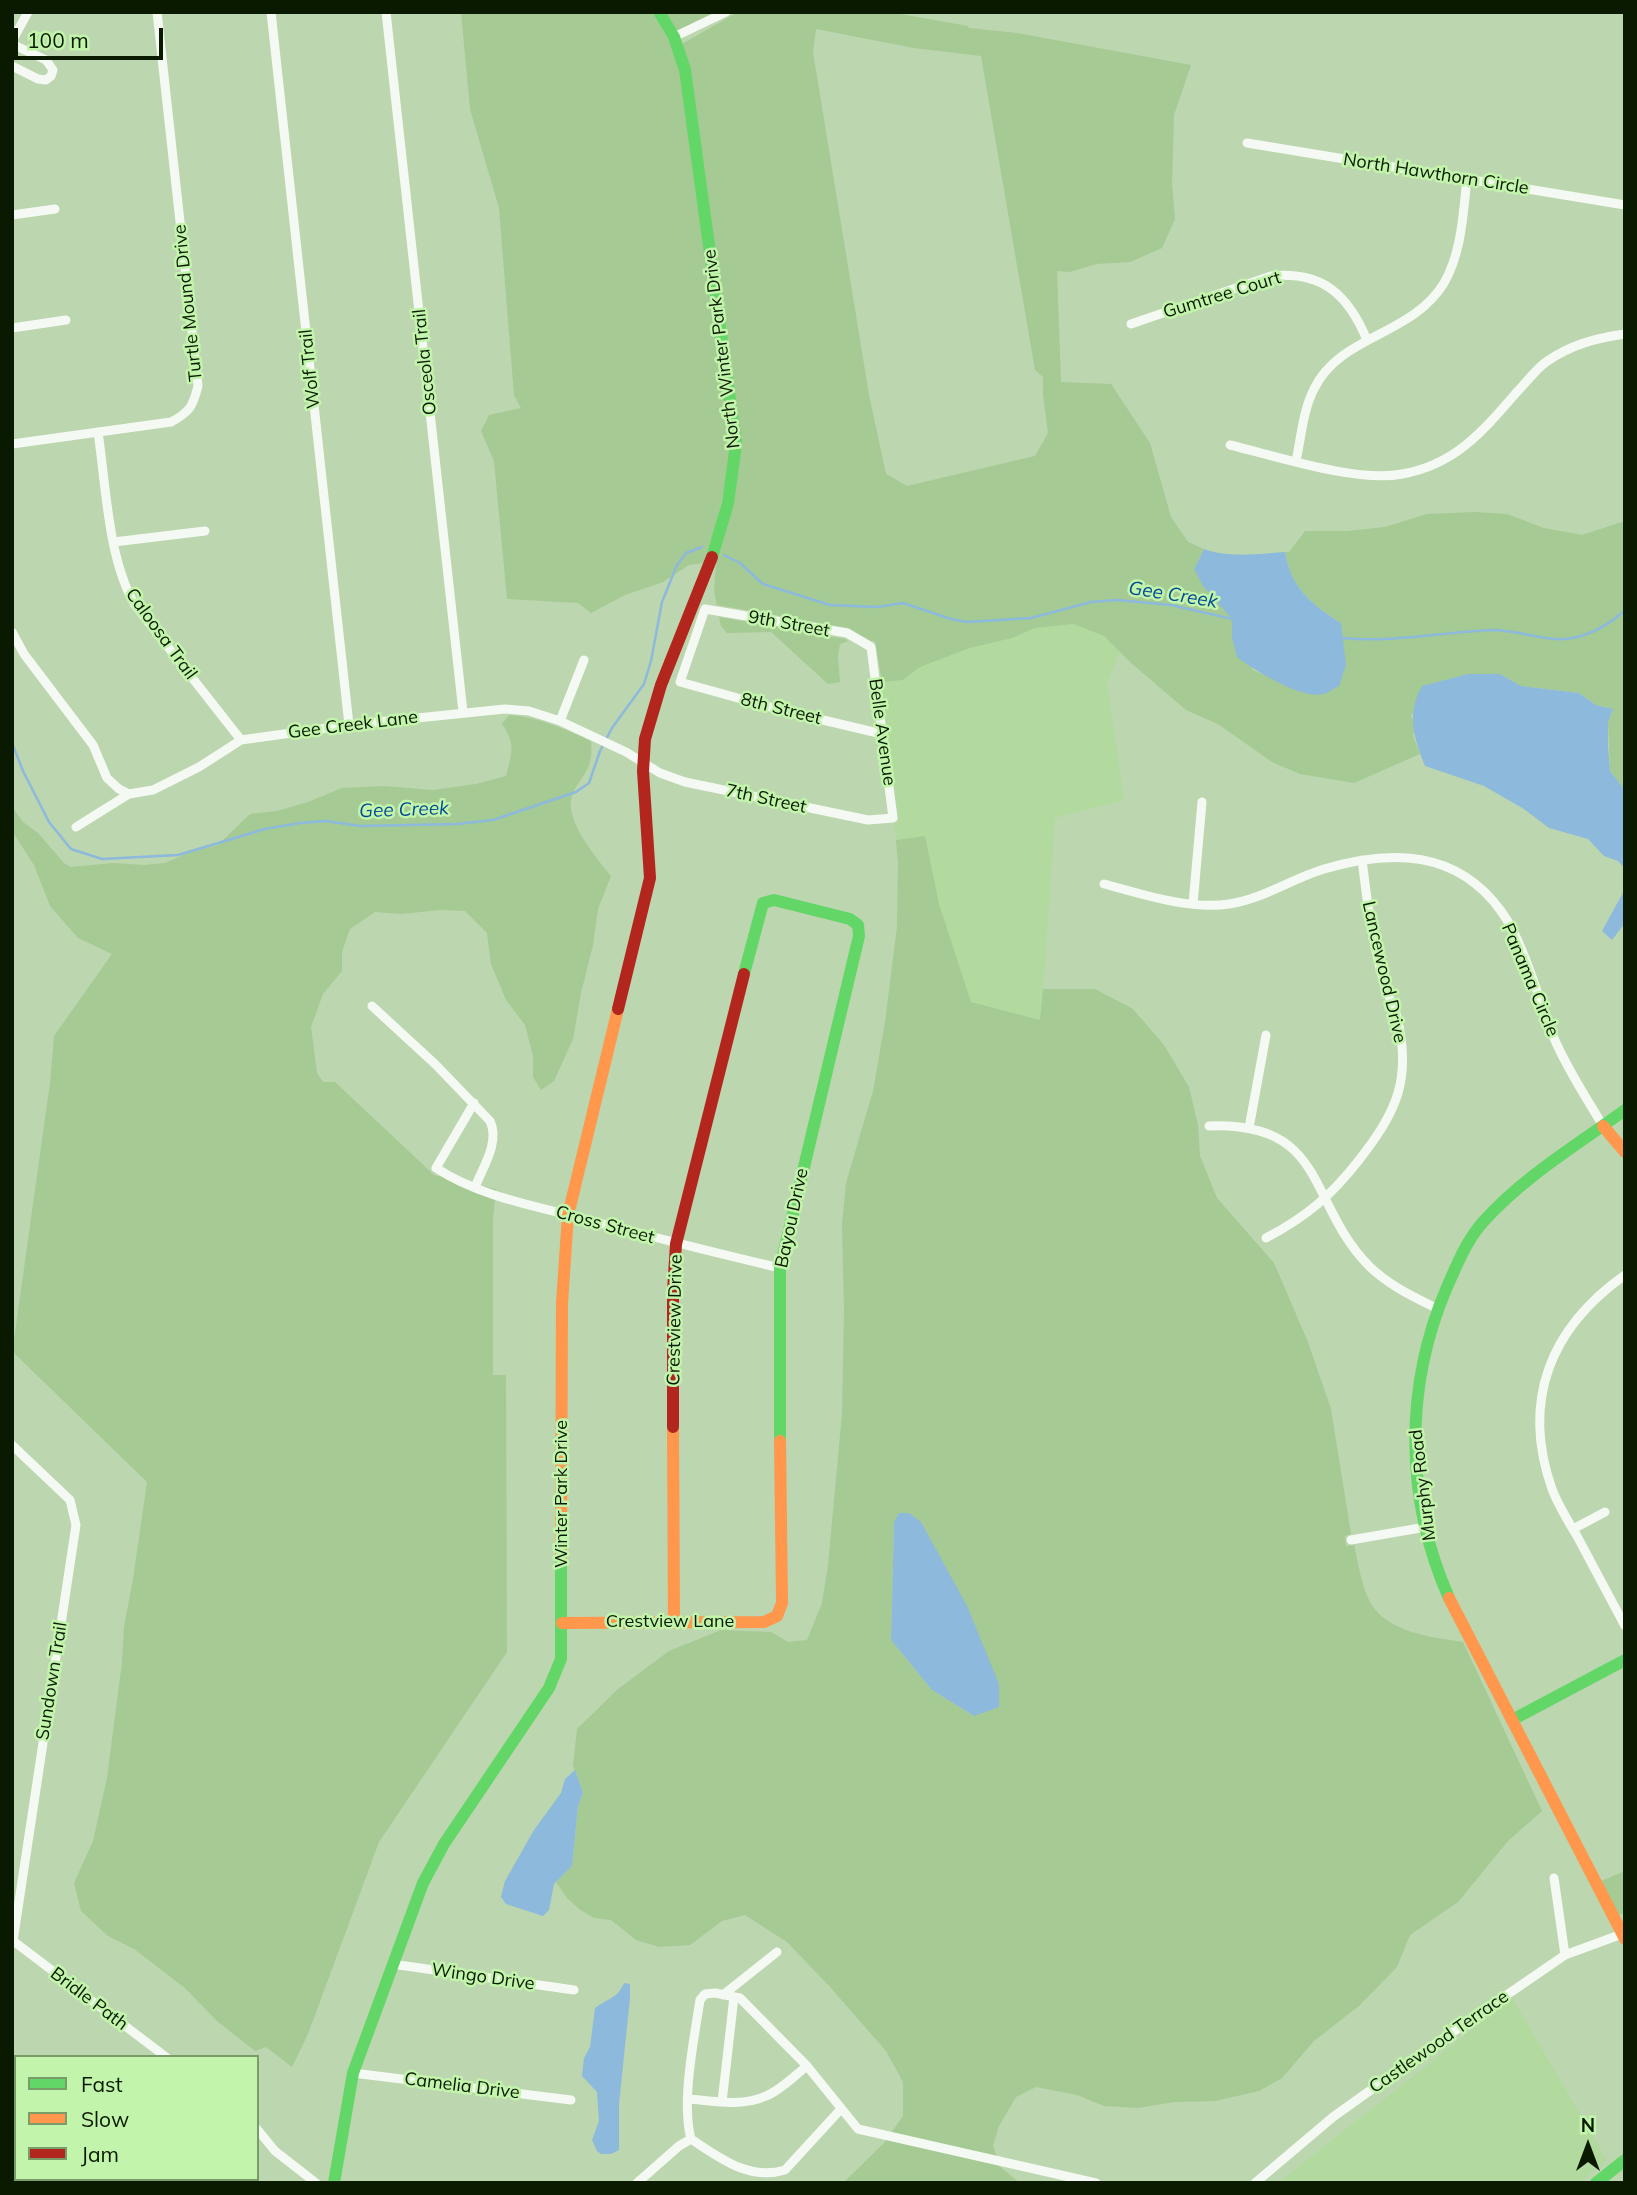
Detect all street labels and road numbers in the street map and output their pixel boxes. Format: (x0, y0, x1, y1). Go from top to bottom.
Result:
street label: North Hawthorn Circle (1342, 149, 1530, 199)
street label: Turtle Mound Drive (169, 223, 207, 383)
street label: North Winter Park Drive (699, 248, 745, 450)
street label: Gumtree Court (1161, 267, 1283, 323)
street label: Osceola Trail (409, 308, 441, 416)
street label: Wolf Trail (295, 328, 325, 410)
street label: Caloosa Trail (121, 584, 201, 684)
street label: 9th Street (747, 606, 831, 642)
street label: Belle Avenue (864, 677, 900, 787)
street label: 8th Street (739, 689, 823, 729)
street label: Gee Creek Lane (287, 706, 419, 744)
street label: 7th Street (724, 780, 808, 818)
street label: Lancewood Drive (1357, 899, 1411, 1045)
street label: Panama Circle (1496, 920, 1564, 1040)
street label: Bayou Drive (771, 1166, 813, 1270)
street label: Cross Street (553, 1201, 657, 1249)
street label: Crestview Drive (663, 1254, 687, 1386)
street label: Winter Park Drive (551, 1420, 573, 1568)
street label: Murphy Road (1405, 1428, 1441, 1542)
street label: Crestview Lane (606, 1611, 734, 1633)
street label: Sundown Trail (32, 1620, 72, 1742)
street label: Wingo Drive (430, 1959, 536, 1995)
street label: Bridle Path (46, 1963, 132, 2035)
street label: Castlewood Terrace (1365, 1986, 1513, 2098)
street label: Camelia Drive (403, 2068, 521, 2104)

